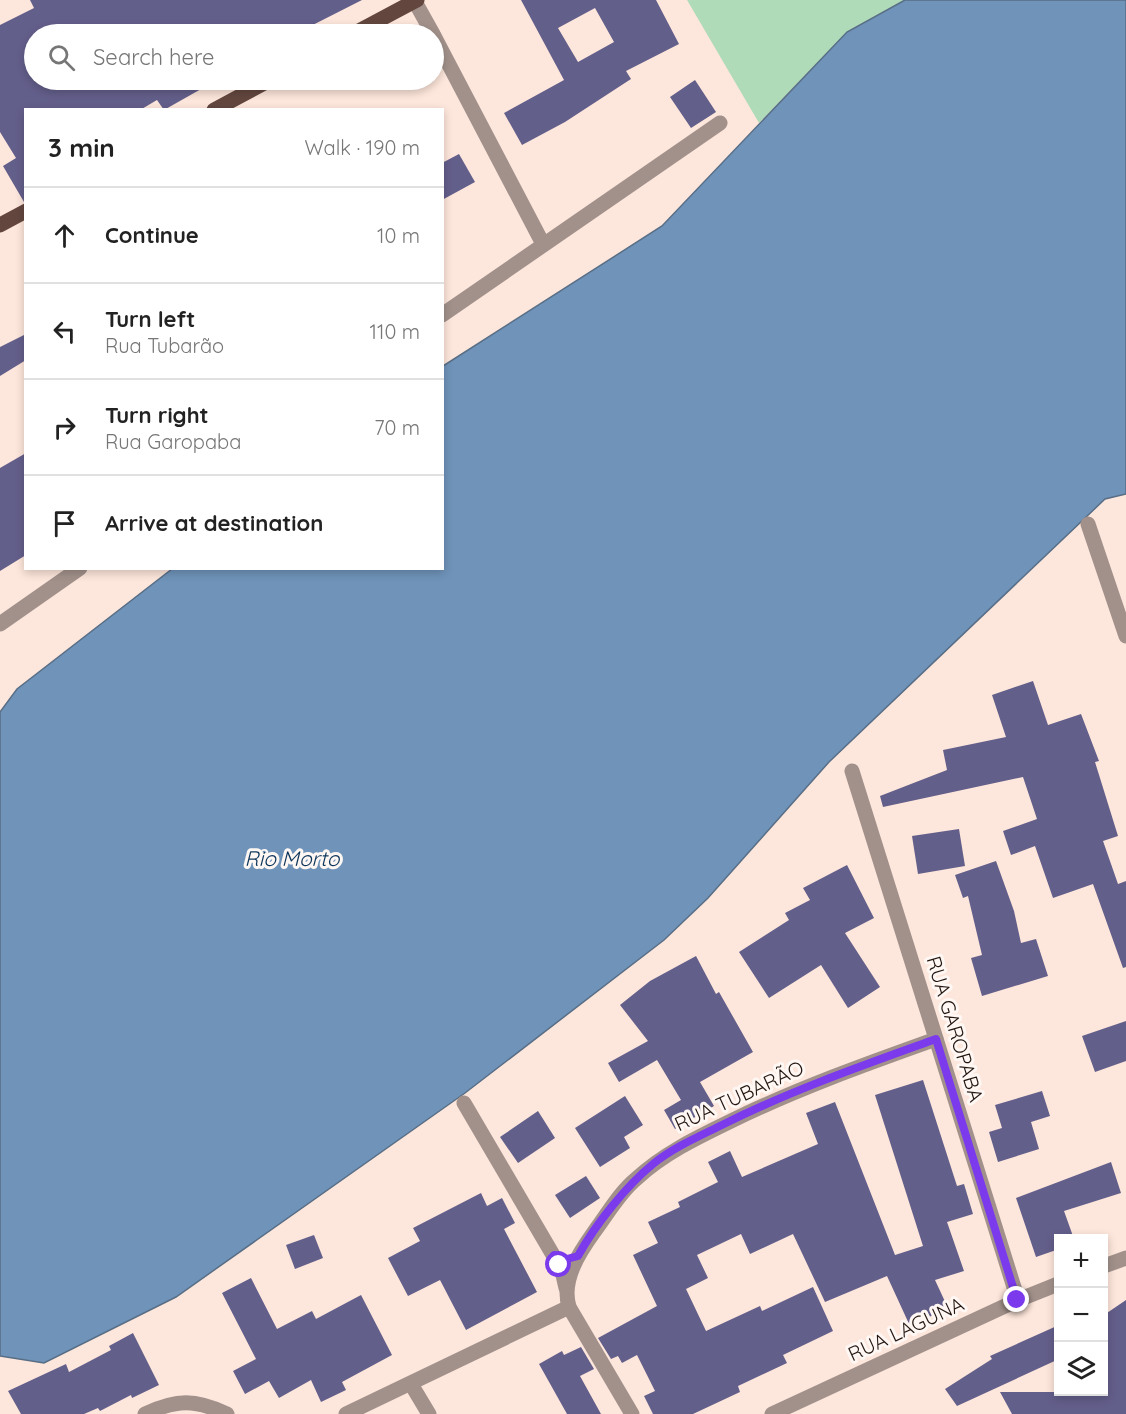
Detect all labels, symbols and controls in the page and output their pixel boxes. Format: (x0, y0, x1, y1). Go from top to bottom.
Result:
search box (24, 24, 444, 90)
icon: search (45, 41, 78, 74)
text: Search here (93, 43, 214, 71)
text: 3 min (48, 131, 115, 164)
text: Walk · 190 m (304, 135, 420, 160)
icon: ahead (48, 219, 81, 252)
text: Continue (105, 221, 199, 249)
text: 10 m (377, 223, 420, 248)
text: Turn left (105, 305, 195, 333)
icon: left (48, 315, 81, 348)
text: 110 m (370, 319, 420, 344)
text: Rua Tubarão (105, 333, 224, 358)
text: Turn right (105, 401, 209, 429)
icon: right (48, 411, 81, 444)
text: 70 m (374, 415, 420, 440)
text: Rua Garopaba (105, 429, 241, 454)
icon: arrive (48, 507, 81, 540)
text: Arrive at destination (105, 509, 323, 537)
water label: Rio Morto (245, 845, 341, 871)
street label: RUA GAROPABA (921, 953, 990, 1105)
street label: RUA TUBARÃO (670, 1055, 807, 1136)
map controls (1054, 1234, 1108, 1396)
button: + (1054, 1234, 1108, 1288)
route start (545, 1251, 571, 1277)
route end (1003, 1286, 1029, 1312)
button: − (1054, 1288, 1108, 1342)
street label: RUA LAGUNA (844, 1291, 968, 1366)
button: layers (1054, 1342, 1108, 1396)

